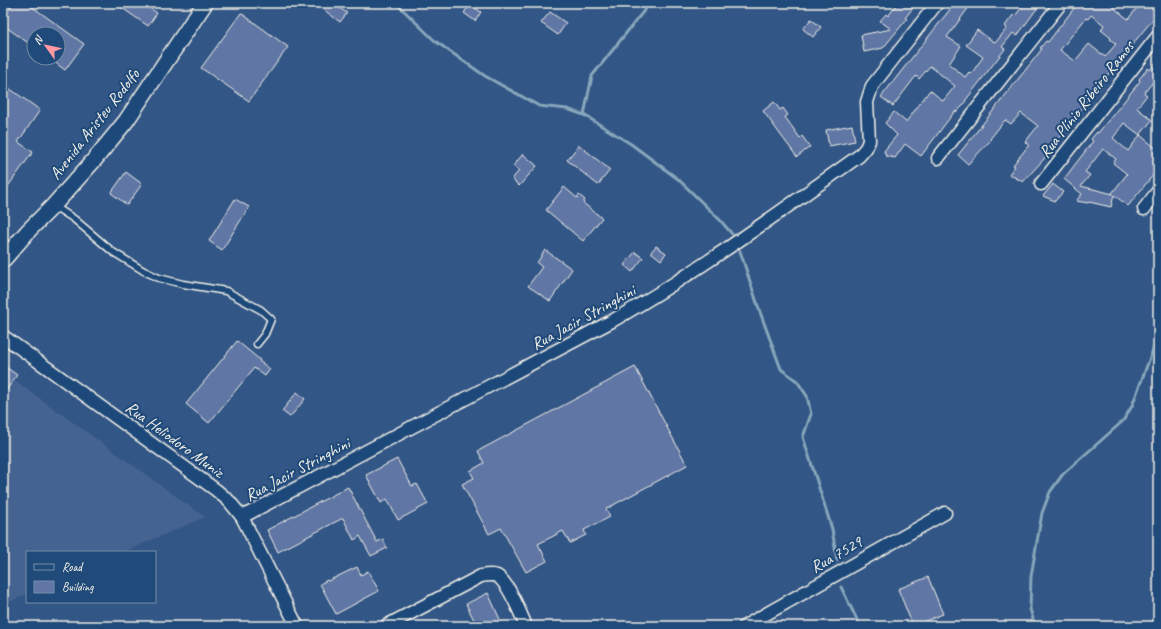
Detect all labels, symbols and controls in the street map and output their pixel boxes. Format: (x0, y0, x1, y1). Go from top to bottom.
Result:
north arrow (26, 26, 66, 66)
text: N (30, 32, 47, 47)
street label: Rua Plínio Ribeiro Ramos (1034, 35, 1139, 162)
street label: Avenida Aristeu Rodolfo (45, 64, 145, 184)
street label: Rua Jacir Stringhini (527, 279, 641, 355)
street label: Rua Heliodoro Muniz (121, 397, 229, 483)
street label: Rua Jacir Stringhini (241, 432, 355, 506)
street label: Rua 7529 (807, 531, 867, 578)
legend (26, 551, 156, 603)
text: Road (62, 559, 84, 575)
text: Building (62, 579, 94, 595)

